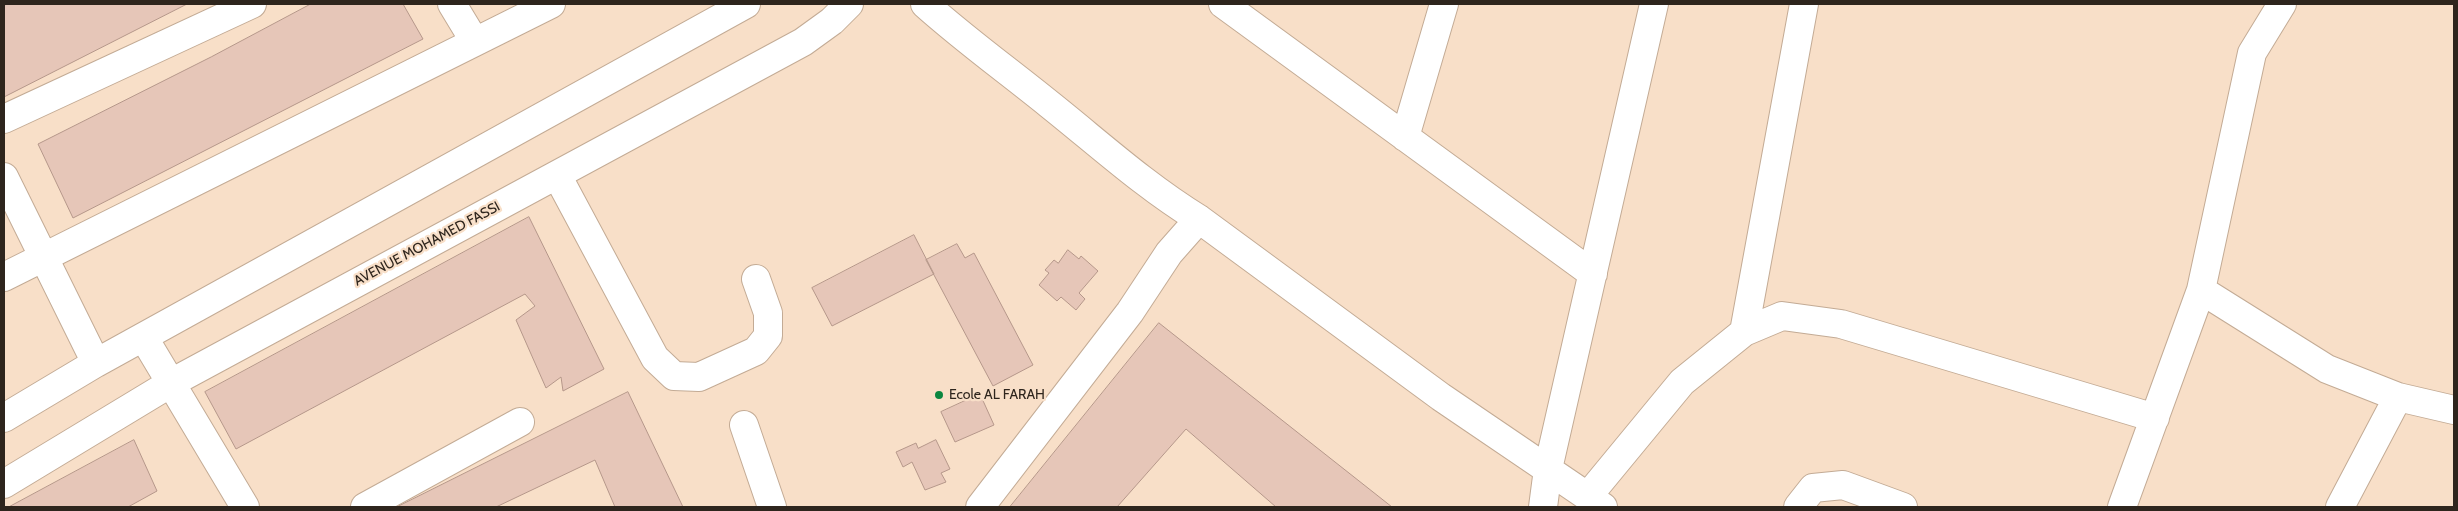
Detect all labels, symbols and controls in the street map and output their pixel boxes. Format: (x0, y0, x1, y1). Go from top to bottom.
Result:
street label: AVENUE MOHAMED FASSI (351, 198, 503, 290)
place label: Ecole AL FARAH (949, 387, 1045, 403)
marker: Ecole AL FARAH (933, 389, 945, 401)

